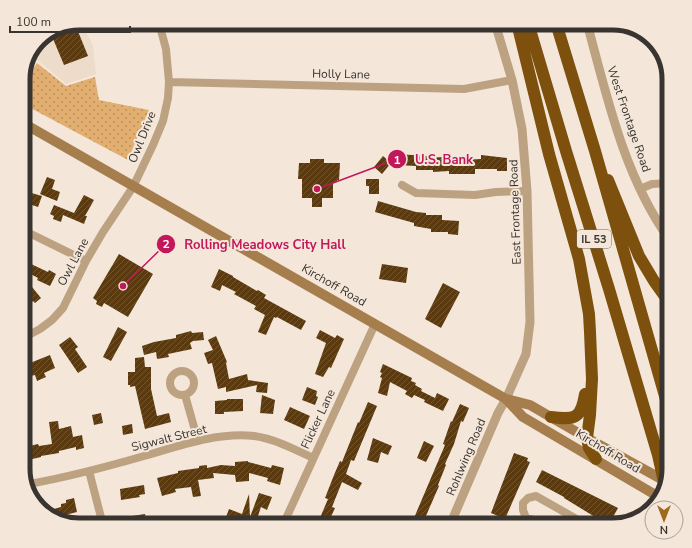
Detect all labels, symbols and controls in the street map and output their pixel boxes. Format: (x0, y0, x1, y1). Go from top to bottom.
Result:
scale bar (10, 8, 130, 34)
text: 100 m (16, 14, 51, 30)
street label: West Frontage Road (603, 64, 655, 174)
street label: Holly Lane (312, 65, 370, 83)
street label: Owl Drive (124, 109, 160, 165)
callout: U.S. Bank (387, 147, 481, 172)
text: U.S. Bank (415, 151, 474, 169)
text: 1 (393, 152, 401, 168)
street label: East Frontage Road (505, 159, 525, 265)
road number: IL 53 (577, 230, 611, 248)
callout: Rolling Meadows City Hall (156, 232, 354, 257)
street label: Owl Lane (54, 235, 92, 289)
text: 2 (162, 236, 170, 252)
text: Rolling Meadows City Hall (184, 236, 346, 254)
street label: Kirchoff Road (299, 260, 369, 310)
street label: Flicker Lane (297, 387, 339, 451)
street label: Rohlwing Road (443, 416, 489, 498)
street label: Sigwalt Street (130, 421, 209, 455)
street label: Kirchoff Road (573, 426, 643, 476)
north arrow (644, 500, 684, 540)
text: N (660, 522, 668, 537)

